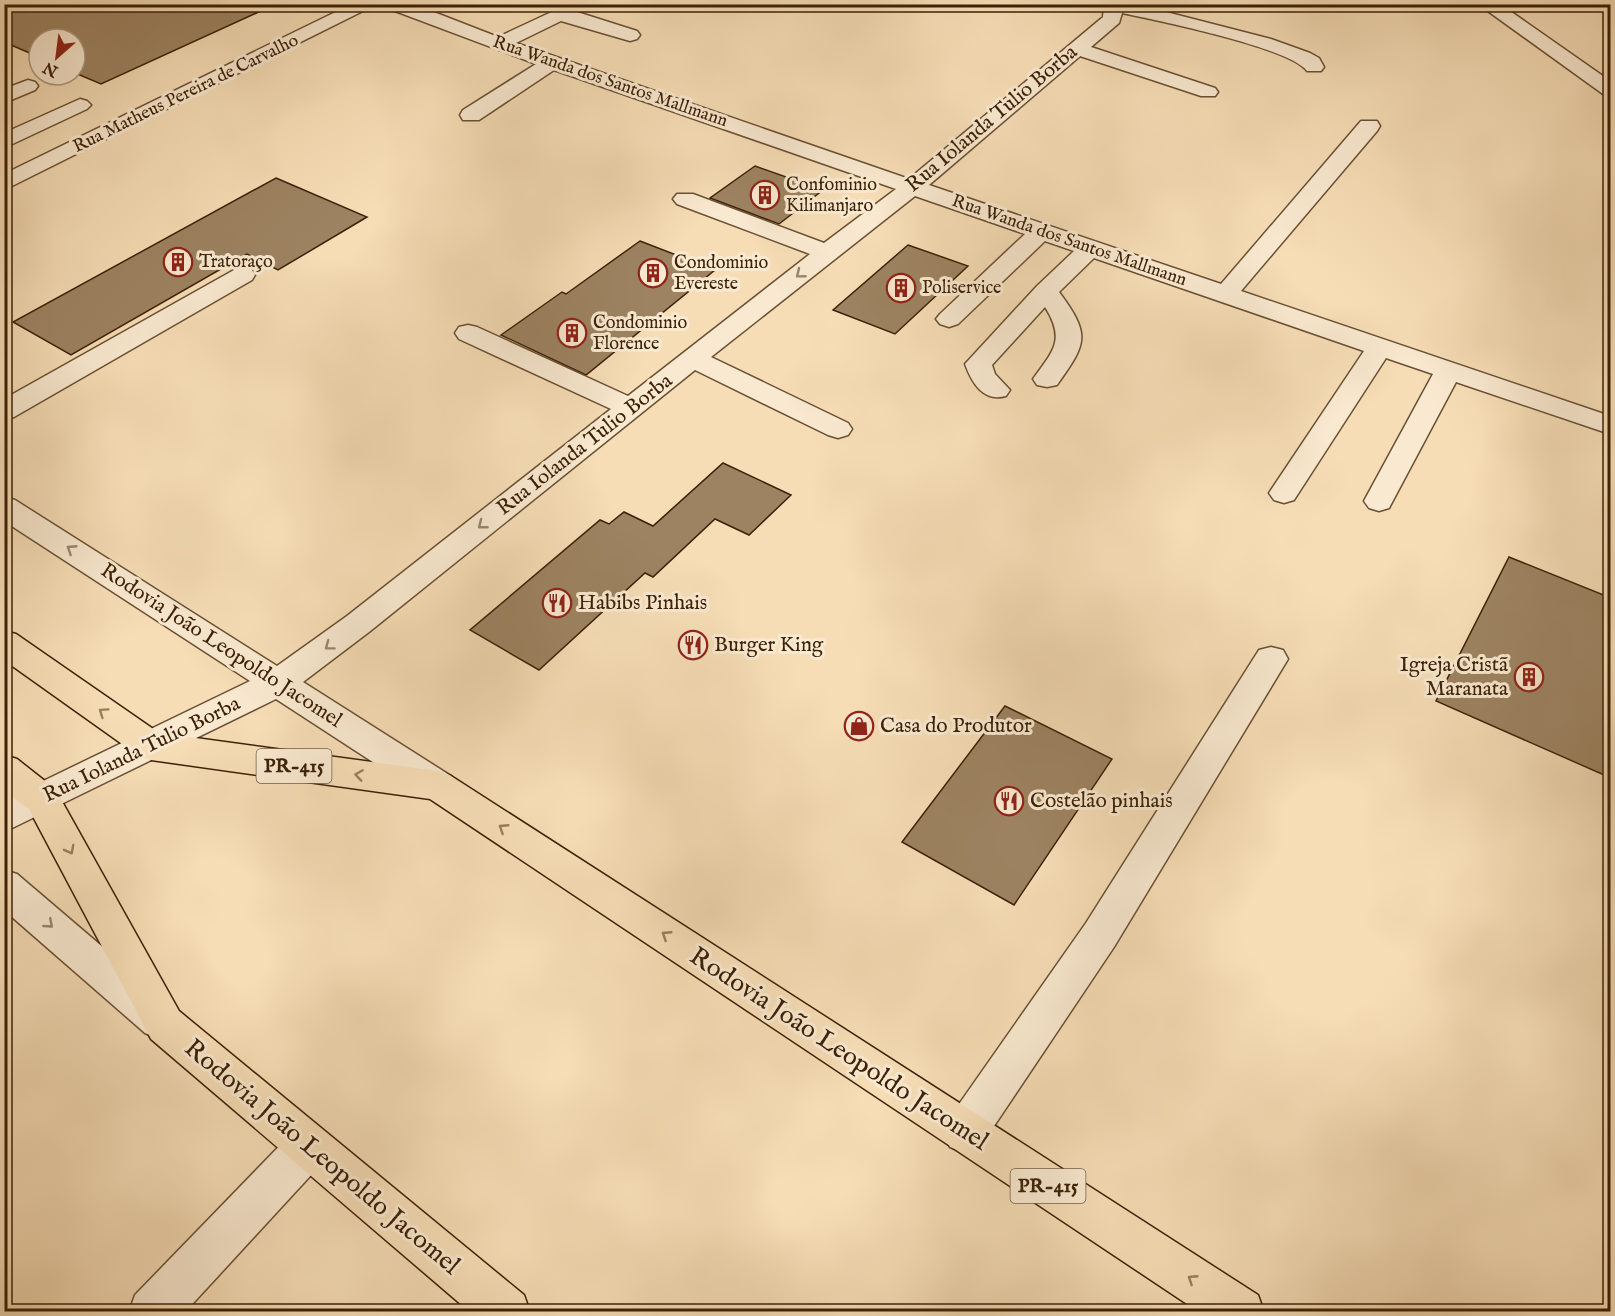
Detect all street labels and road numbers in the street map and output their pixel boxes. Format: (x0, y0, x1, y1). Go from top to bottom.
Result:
street label: Rua Matheus Pereira de Carvalho (69, 29, 303, 159)
street label: Rua Wanda dos Santos Mallmann (489, 31, 731, 133)
street label: Rua Iolanda Tulio Borba (901, 39, 1084, 199)
street label: Rua Wanda dos Santos Mallmann (948, 190, 1190, 292)
street label: Rua Iolanda Tulio Borba (492, 367, 679, 522)
street label: Rodovia João Leopoldo Jacomel (95, 558, 347, 734)
street label: Rua Iolanda Tulio Borba (39, 690, 246, 809)
road number: PR-415 (256, 749, 332, 783)
street label: Rodovia João Leopoldo Jacomel (683, 940, 996, 1159)
street label: Rodovia João Leopoldo Jacomel (177, 1032, 467, 1283)
road number: PR-415 (1010, 1169, 1086, 1203)

